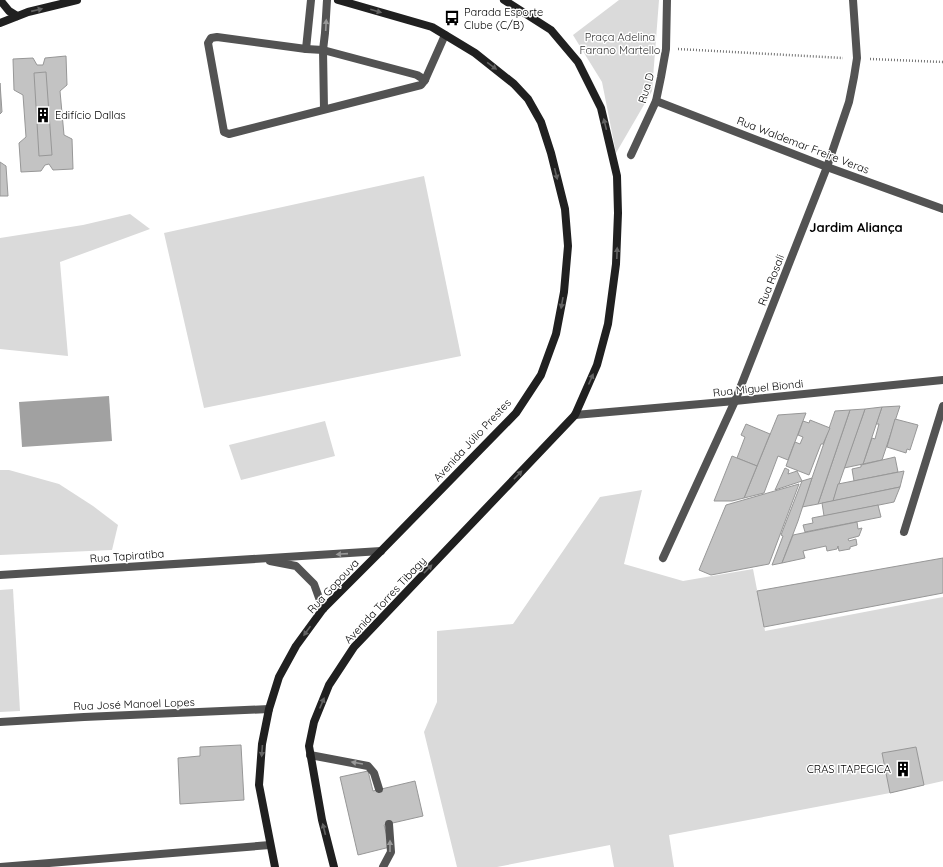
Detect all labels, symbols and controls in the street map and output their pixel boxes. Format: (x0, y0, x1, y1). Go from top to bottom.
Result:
place label: Parada Esporte Clube (C/B) (464, 5, 543, 32)
one-way arrow (30, 6, 43, 12)
one-way arrow (370, 8, 382, 14)
bus stop icon: Parada Esporte Clube (C/B) (443, 9, 461, 27)
one-way arrow (322, 19, 329, 31)
park label: Praça Adelina Farano Martello (580, 30, 661, 57)
one-way arrow (487, 61, 497, 69)
street label: Rua D (635, 71, 657, 105)
building icon: Edifício Dallas (34, 106, 52, 124)
place label: Edifício Dallas (55, 108, 126, 122)
street label: Rua Waldemar Freire Veras (735, 113, 871, 177)
one-way arrow (601, 118, 607, 131)
one-way arrow (554, 168, 560, 180)
district label: Jardim Aliança (809, 219, 903, 235)
one-way arrow (614, 246, 620, 259)
street label: Rua Rosali (755, 252, 787, 308)
one-way arrow (558, 296, 564, 309)
one-way arrow (588, 374, 594, 385)
street label: Rua Miguel Biondi (712, 376, 804, 400)
street label: Avenida Júlio Prestes (430, 396, 514, 484)
one-way arrow (513, 470, 523, 480)
street label: Rua Tapiratiba (89, 546, 165, 566)
one-way arrow (336, 550, 348, 557)
street label: Avenida Torres Tibagy (341, 554, 429, 646)
street label: Rua Gopouva (304, 556, 362, 616)
one-way arrow (423, 564, 433, 574)
one-way arrow (303, 625, 311, 636)
street label: Rua José Manoel Lopes (73, 695, 195, 713)
one-way arrow (319, 696, 325, 708)
one-way arrow (258, 745, 265, 757)
one-way arrow (350, 760, 363, 766)
building icon: CRAS ITAPEGICA (894, 760, 912, 778)
place label: CRAS ITAPEGICA (807, 762, 891, 776)
one-way arrow (321, 823, 327, 835)
one-way arrow (387, 839, 393, 852)

